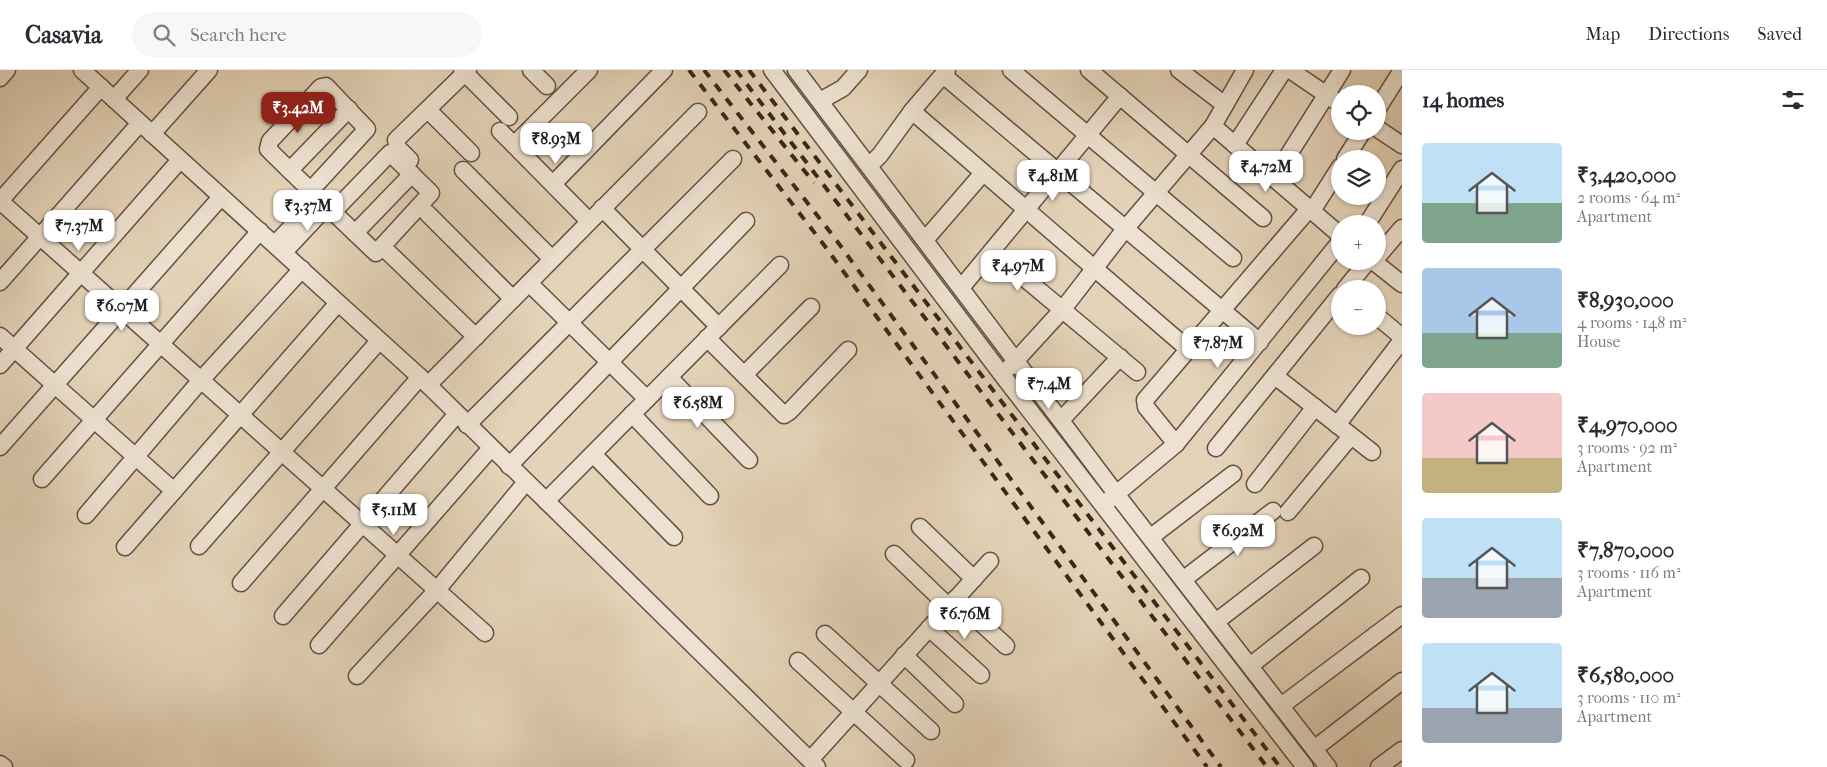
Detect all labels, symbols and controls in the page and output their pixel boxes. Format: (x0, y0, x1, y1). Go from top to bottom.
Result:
search box (132, 12, 482, 57)
text: Casavia (25, 21, 102, 49)
icon: search (150, 21, 178, 49)
text: Search here (190, 24, 286, 46)
text: Map (1586, 24, 1620, 45)
text: Directions (1648, 24, 1729, 45)
text: Saved (1757, 24, 1802, 45)
map controls (1331, 85, 1386, 335)
button: locate (1331, 85, 1386, 140)
icon: filters (1779, 86, 1807, 114)
text: 14 homes (1422, 88, 1504, 112)
pin: ₹3.42M (257, 92, 339, 134)
text: ₹3.42M (272, 98, 324, 117)
pin: ₹8.93M (515, 122, 597, 165)
text: ₹8.93M (531, 129, 581, 148)
pin: ₹4.72M (1225, 150, 1307, 193)
button: layers (1331, 150, 1386, 205)
text: ₹4.72M (1240, 157, 1292, 176)
pin: ₹4.81M (1012, 160, 1094, 202)
icon: home (1462, 163, 1522, 223)
text: ₹3,420,000 (1577, 163, 1676, 187)
text: ₹4.81M (1028, 166, 1078, 185)
text: 2 rooms · 64 m² (1577, 188, 1680, 207)
pin: ₹3.37M (267, 190, 349, 232)
text: ₹3.37M (284, 196, 332, 215)
text: Apartment (1577, 207, 1652, 226)
pin: ₹7.37M (38, 210, 120, 252)
button: + (1331, 215, 1386, 270)
text: ₹7.37M (55, 216, 103, 235)
pin: ₹4.97M (977, 250, 1059, 292)
text: ₹4.97M (992, 256, 1044, 275)
button: − (1331, 280, 1386, 335)
icon: home (1462, 288, 1522, 348)
text: ₹8,930,000 (1577, 288, 1674, 312)
pin: ₹6.07M (81, 290, 163, 332)
text: ₹6.07M (96, 296, 148, 315)
text: 4 rooms · 148 m² (1577, 313, 1686, 332)
pin: ₹7.87M (1177, 326, 1259, 369)
text: House (1577, 332, 1620, 351)
text: ₹7.87M (1193, 333, 1243, 352)
pin: ₹7.4M (1014, 368, 1084, 410)
text: ₹7.4M (1027, 374, 1071, 393)
pin: ₹6.58M (657, 386, 739, 429)
text: ₹6.58M (673, 393, 723, 412)
icon: home (1462, 413, 1522, 473)
text: ₹4,970,000 (1577, 413, 1678, 437)
text: 3 rooms · 92 m² (1577, 438, 1677, 457)
text: Apartment (1577, 457, 1652, 476)
pin: ₹5.11M (353, 494, 435, 536)
text: ₹5.11M (371, 500, 417, 519)
pin: ₹6.92M (1197, 514, 1279, 557)
text: ₹6.92M (1212, 521, 1264, 540)
icon: home (1462, 538, 1522, 598)
text: ₹7,870,000 (1577, 538, 1674, 562)
text: 3 rooms · 116 m² (1577, 563, 1680, 582)
text: Apartment (1577, 582, 1652, 601)
pin: ₹6.76M (924, 598, 1006, 640)
text: ₹6.76M (939, 604, 991, 623)
icon: home (1462, 663, 1522, 723)
text: ₹6,580,000 (1577, 663, 1674, 687)
text: 3 rooms · 110 m² (1577, 688, 1681, 707)
text: Apartment (1577, 707, 1652, 726)

